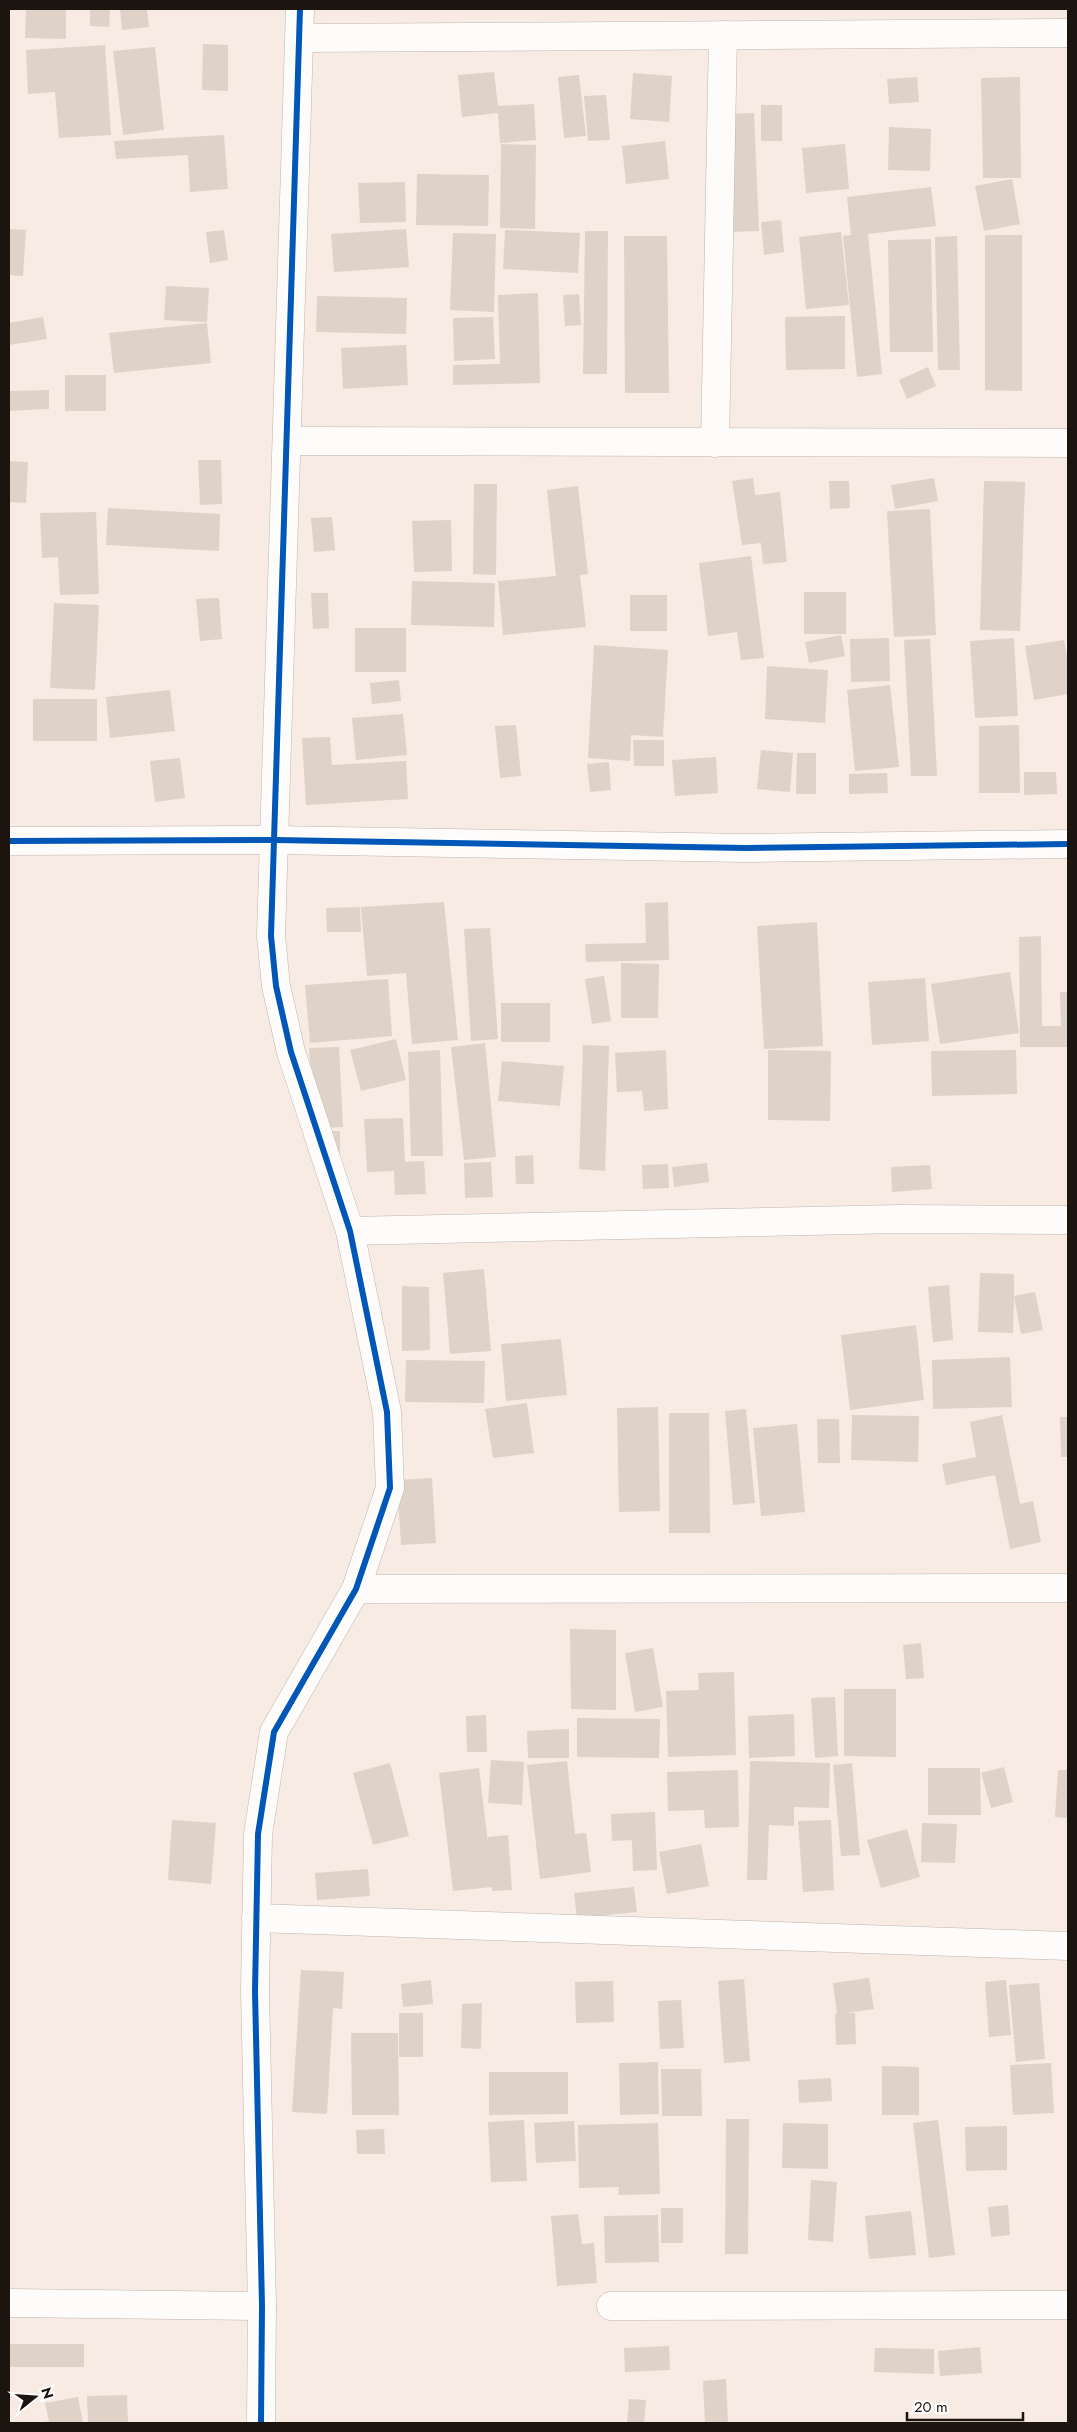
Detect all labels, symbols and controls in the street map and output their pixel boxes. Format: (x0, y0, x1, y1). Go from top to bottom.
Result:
north arrow (10, 2372, 60, 2422)
text: N (36, 2385, 59, 2401)
scale bar (907, 2390, 1023, 2422)
text: 20 m (914, 2396, 948, 2418)

